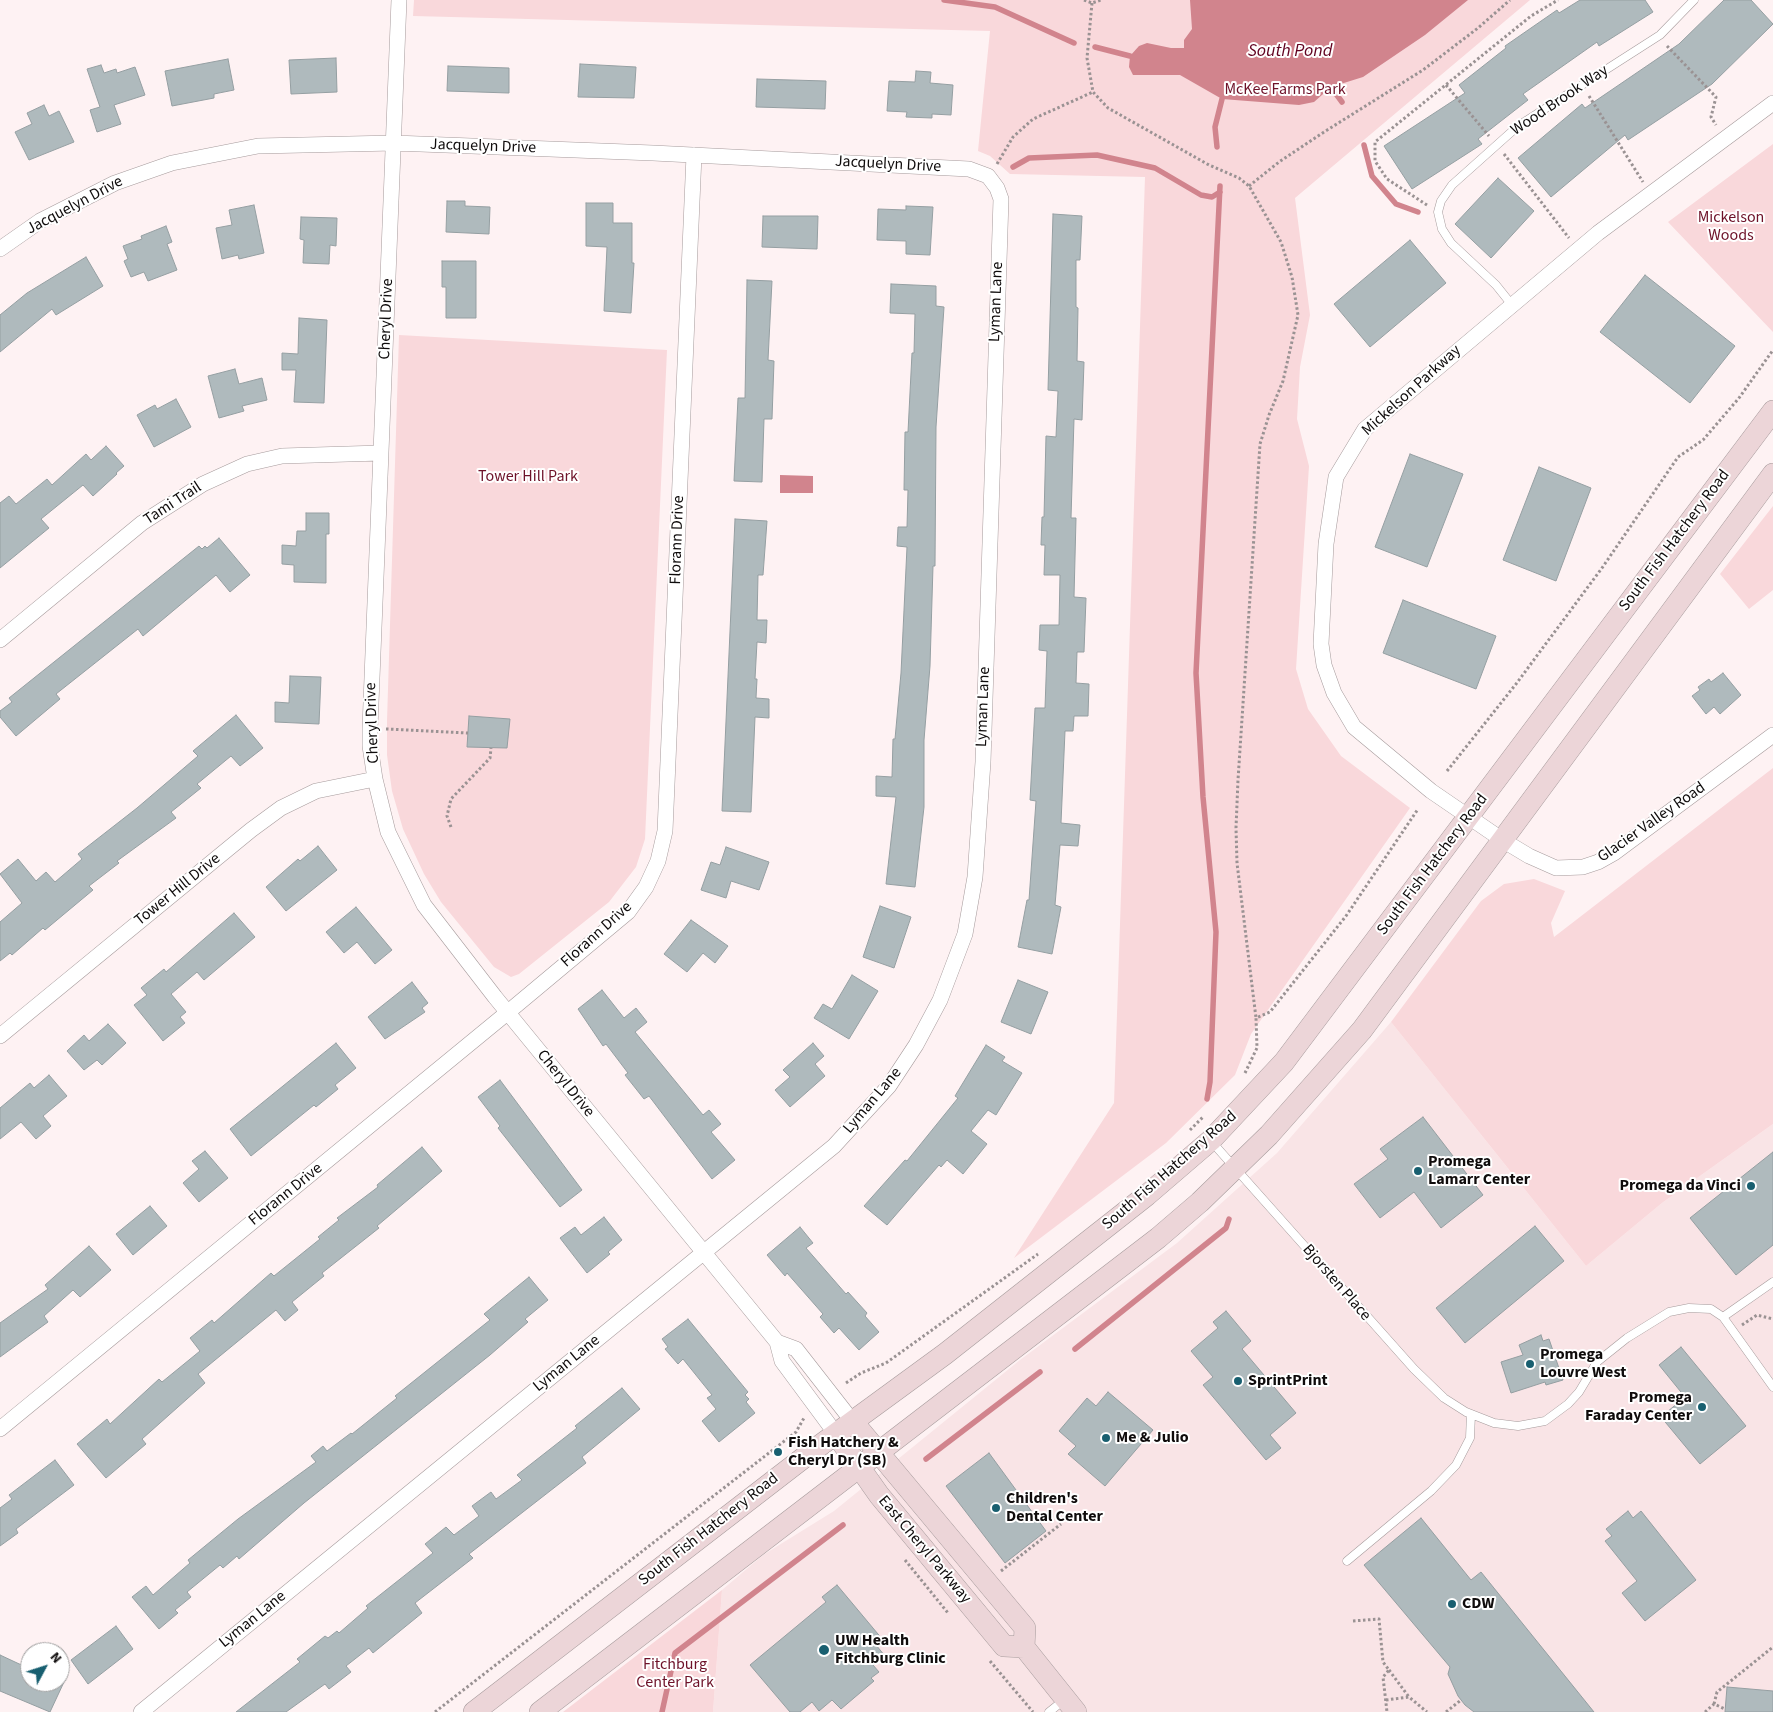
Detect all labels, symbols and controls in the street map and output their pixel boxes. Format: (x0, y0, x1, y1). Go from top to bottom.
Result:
water label: South Pond (1248, 41, 1332, 63)
street label: Wood Brook Way (1508, 61, 1612, 141)
park label: McKee Farms Park (1224, 80, 1346, 100)
street label: Jacquelyn Drive (430, 136, 536, 158)
street label: Jacquelyn Drive (834, 153, 942, 177)
street label: Jacquelyn Drive (24, 173, 126, 239)
park label: Mickelson Woods (1698, 208, 1764, 246)
street label: Lyman Lane (986, 261, 1008, 343)
street label: Cheryl Drive (376, 278, 398, 360)
street label: Mickelson Parkway (1359, 342, 1465, 440)
park label: Tower Hill Park (478, 467, 578, 487)
street label: South Fish Hatchery Road (1616, 467, 1734, 615)
street label: Tami Trail (141, 478, 205, 530)
street label: Florann Drive (667, 495, 689, 585)
street label: Lyman Lane (973, 666, 995, 748)
street label: Cheryl Drive (362, 682, 384, 764)
street label: Glacier Valley Road (1594, 779, 1710, 867)
street label: South Fish Hatchery Road (1374, 791, 1492, 939)
street label: Tower Hill Drive (131, 850, 225, 930)
street label: Florann Drive (557, 898, 637, 972)
street label: Cheryl Drive (532, 1046, 598, 1122)
street label: Lyman Lane (840, 1064, 906, 1138)
street label: South Fish Hatchery Road (1099, 1107, 1241, 1235)
place label: Promega Lamarr Center (1428, 1152, 1530, 1190)
street label: Florann Drive (245, 1159, 327, 1231)
marker: Promega Lamarr Center (1412, 1165, 1424, 1177)
place label: Promega da Vinci (1619, 1176, 1741, 1196)
marker: Promega da Vinci (1745, 1180, 1757, 1192)
street label: Bjorsten Place (1298, 1241, 1374, 1325)
street label: Lyman Lane (530, 1331, 604, 1397)
place label: Promega Louvre West (1540, 1345, 1626, 1383)
marker: Promega Louvre West (1524, 1358, 1536, 1370)
place label: SprintPrint (1248, 1371, 1328, 1391)
marker: SprintPrint (1232, 1375, 1244, 1387)
place label: Promega Faraday Center (1585, 1388, 1692, 1426)
marker: Promega Faraday Center (1696, 1401, 1708, 1413)
place label: Me & Julio (1116, 1428, 1189, 1448)
marker: Me & Julio (1100, 1432, 1112, 1444)
place label: Fish Hatchery & Cheryl Dr (SB) (788, 1433, 899, 1471)
marker: Fish Hatchery & Cheryl Dr (SB) (772, 1446, 784, 1458)
street label: South Fish Hatchery Road (635, 1469, 783, 1591)
place label: Children's Dental Center (1006, 1489, 1103, 1527)
street label: East Cheryl Parkway (873, 1492, 975, 1608)
marker: Children's Dental Center (990, 1502, 1002, 1514)
street label: Lyman Lane (216, 1587, 290, 1653)
place label: CDW (1462, 1594, 1494, 1614)
marker: CDW (1446, 1598, 1458, 1610)
place label: UW Health Fitchburg Clinic (835, 1631, 946, 1669)
north arrow (20, 1642, 70, 1692)
marker: UW Health Fitchburg Clinic (817, 1643, 831, 1657)
text: N (45, 1648, 66, 1668)
park label: Fitchburg Center Park (636, 1655, 714, 1693)

